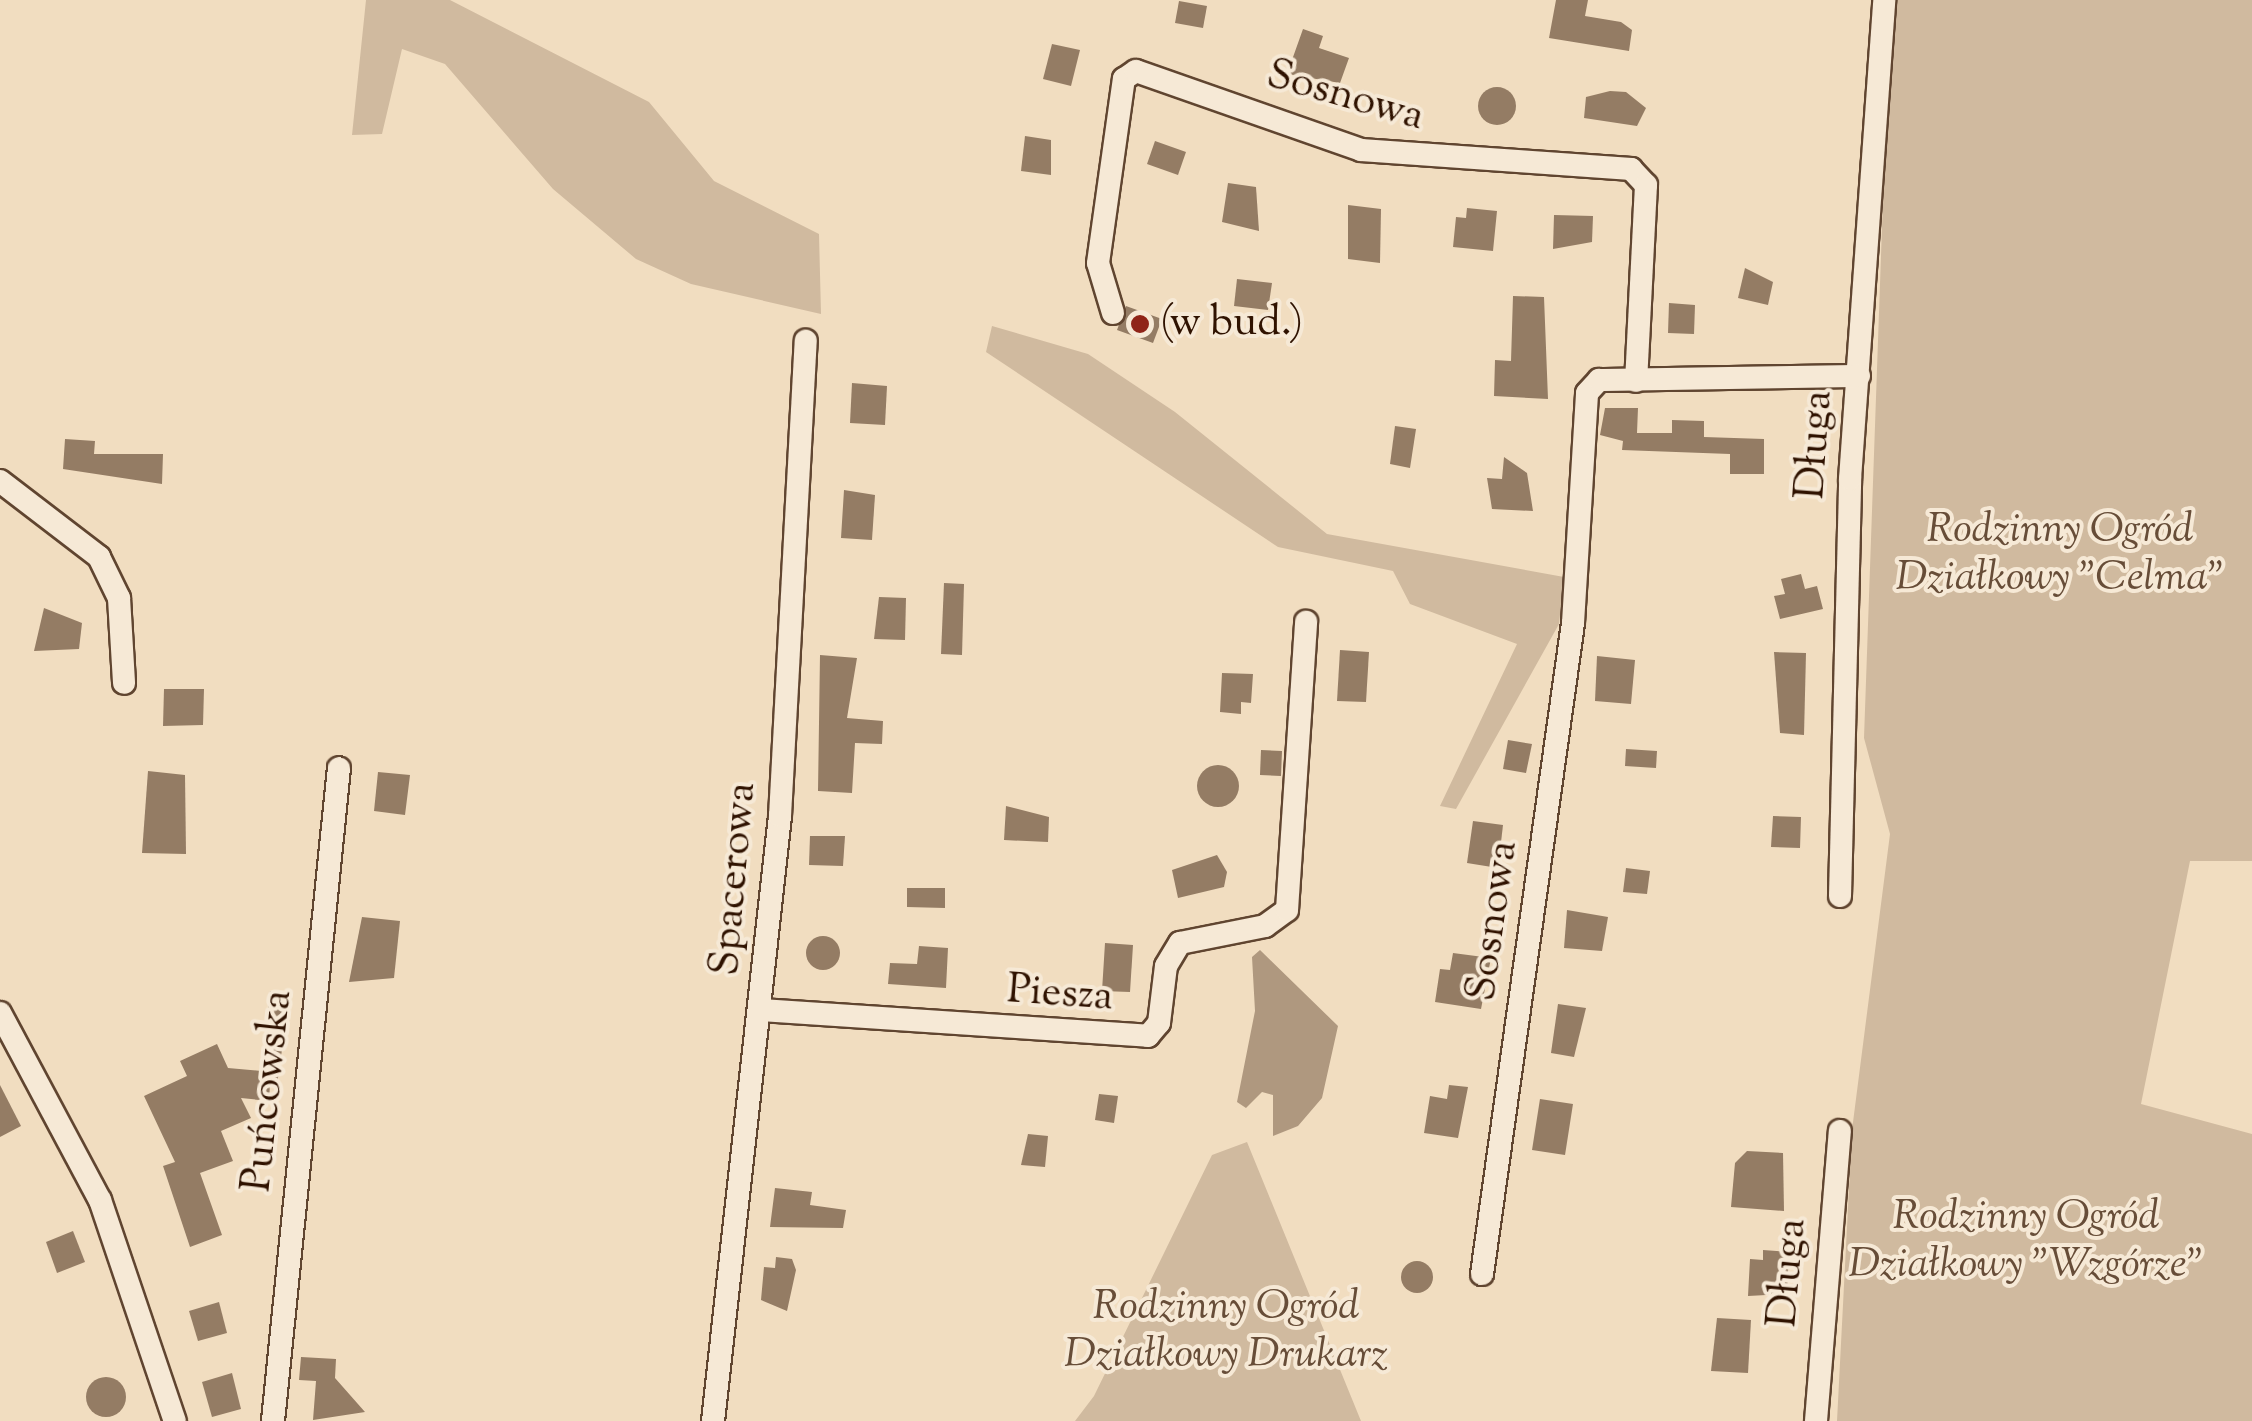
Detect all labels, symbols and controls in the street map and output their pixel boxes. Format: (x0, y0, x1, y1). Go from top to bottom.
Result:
street label: Sosnowa (1260, 51, 1430, 143)
place label: (w bud.) (1160, 299, 1303, 349)
marker: (w bud.) (1129, 313, 1151, 335)
street label: Długa (1787, 389, 1845, 501)
park label: Rodzinny Ogród Działkowy "Celma" (1895, 506, 2225, 604)
street label: Spacerowa (701, 780, 769, 978)
street label: Sosnowa (1458, 838, 1530, 1004)
street label: Piesza (1005, 966, 1115, 1024)
street label: Puńcowska (233, 988, 305, 1194)
park label: Rodzinny Ogród Działkowy "Wzgórze" (1848, 1193, 2204, 1292)
street label: Długa (1759, 1216, 1819, 1330)
park label: Rodzinny Ogród Działkowy Drukarz (1064, 1283, 1388, 1382)

